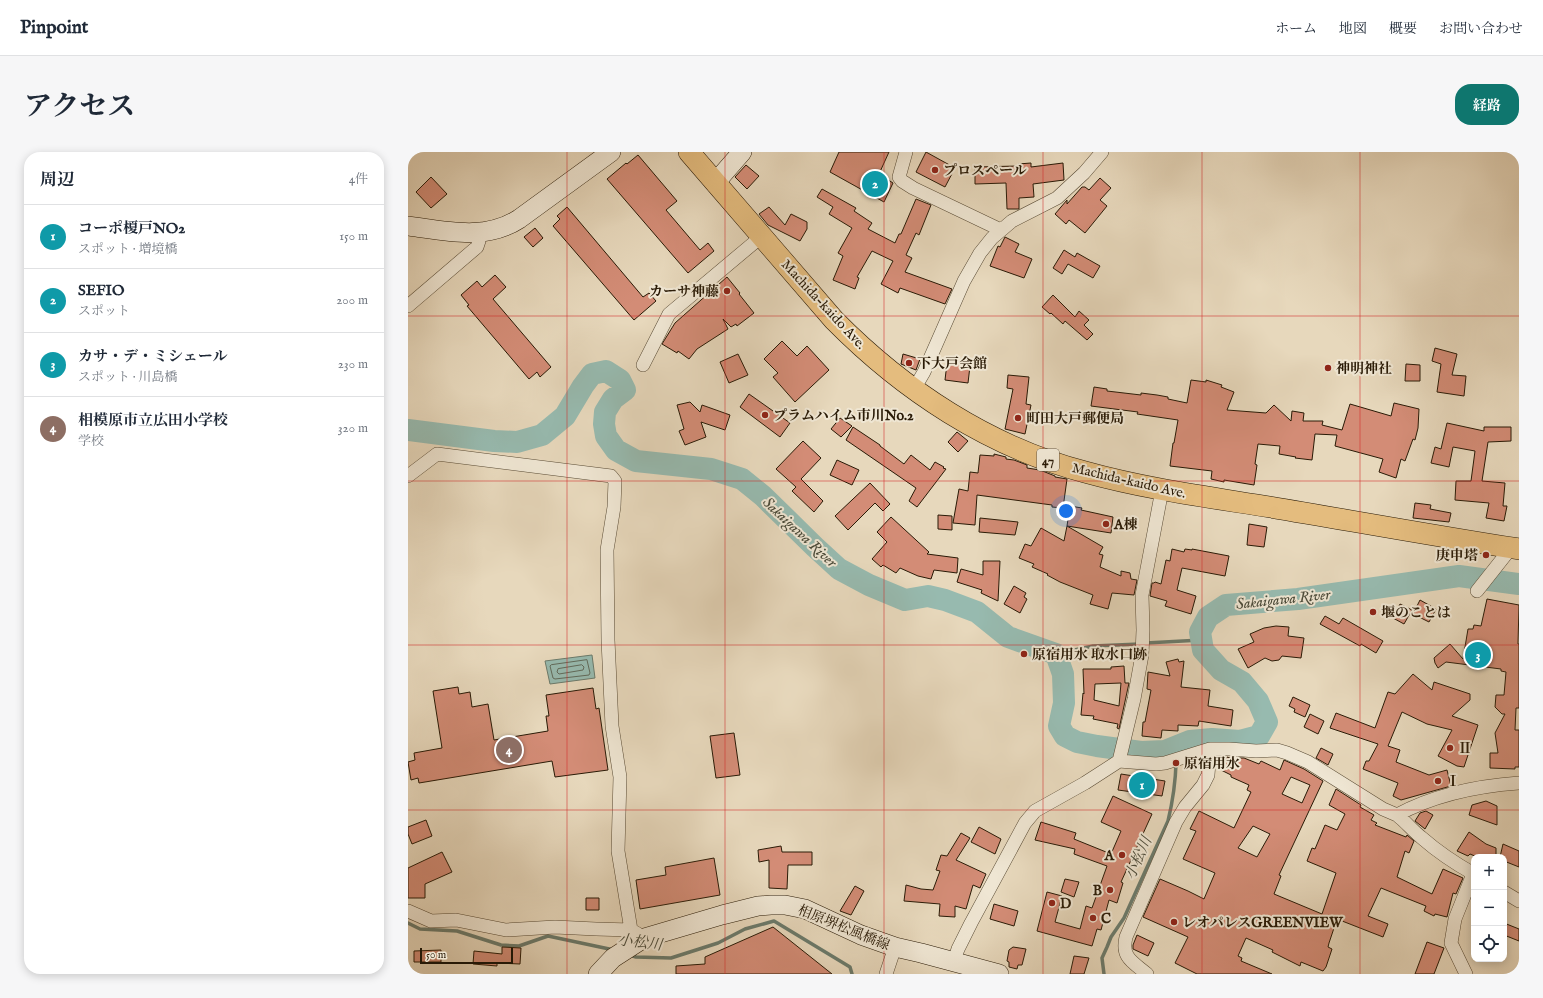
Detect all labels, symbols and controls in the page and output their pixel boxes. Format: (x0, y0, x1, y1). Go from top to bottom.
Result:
text: Pinpoint (20, 16, 88, 40)
text: ホーム (1275, 20, 1317, 38)
text: 地図 (1339, 20, 1367, 38)
text: 概要 (1389, 20, 1417, 38)
text: お問い合わせ (1439, 20, 1523, 38)
button: 経路 (1455, 84, 1519, 125)
text: アクセス (24, 90, 135, 125)
place label: プロスペール (943, 162, 1027, 180)
marker: プロスペール (930, 165, 940, 175)
pin: 2 (862, 169, 888, 199)
text: 周辺 (40, 170, 74, 191)
text: 4件 (349, 171, 368, 188)
text: コーポ榎戸NO2 (78, 219, 185, 238)
text: 1 (51, 228, 55, 245)
text: 150 m (339, 228, 368, 245)
text: スポット · 増境橋 (78, 241, 178, 258)
street label: Machida-kaido Ave. (777, 256, 870, 353)
text: SEFIO (78, 281, 124, 300)
place label: カーサ神藤 (649, 283, 719, 301)
marker: カーサ神藤 (722, 286, 732, 296)
text: 2 (50, 292, 56, 309)
text: 200 m (336, 292, 368, 309)
text: スポット (78, 303, 130, 320)
text: カサ・デ・ミシェール (78, 347, 227, 366)
place label: 下大戸会館 (917, 355, 987, 373)
text: 3 (51, 356, 55, 373)
text: 230 m (338, 356, 368, 373)
marker: 下大戸会館 (904, 358, 914, 368)
place label: 神明神社 (1336, 360, 1392, 378)
marker: 神明神社 (1323, 363, 1333, 373)
text: スポット · 川島橋 (78, 369, 178, 386)
place label: プラムハイム市川No.2 (773, 407, 914, 425)
marker: プラムハイム市川No.2 (760, 410, 770, 420)
place label: 町田大戸郵便局 (1026, 410, 1124, 428)
text: 相模原市立広田小学校 (78, 411, 228, 430)
marker: 町田大戸郵便局 (1013, 413, 1023, 423)
text: 4 (50, 420, 56, 437)
text: 320 m (338, 420, 368, 437)
text: 学校 (78, 433, 104, 450)
road number: 47 (1037, 449, 1059, 471)
street label: Machida-kaido Ave. (1070, 459, 1188, 503)
water label: Sakaigawa River (758, 493, 841, 573)
your location (1056, 501, 1076, 521)
place label: A棟 (1113, 516, 1137, 534)
marker: A棟 (1101, 519, 1111, 529)
place label: 庚申塔 (1436, 547, 1478, 565)
marker: 庚申塔 (1481, 550, 1491, 560)
water label: Sakaigawa River (1235, 585, 1332, 615)
place label: 堰のことは (1381, 604, 1451, 622)
marker: 堰のことは (1368, 607, 1378, 617)
pin: 3 (1465, 640, 1491, 670)
place label: 原宿用水 取水口跡 (1032, 646, 1147, 664)
marker: 原宿用水 取水口跡 (1019, 649, 1029, 659)
pin: 4 (496, 735, 522, 765)
place label: Ⅱ (1458, 740, 1472, 758)
marker: Ⅱ (1445, 743, 1455, 753)
place label: 原宿用水 (1184, 755, 1240, 773)
marker: 原宿用水 (1171, 758, 1181, 768)
pin: 1 (1129, 770, 1155, 800)
place label: Ⅰ (1446, 773, 1460, 791)
marker: Ⅰ (1433, 776, 1443, 786)
water label: 小松川 (1121, 832, 1157, 883)
place label: A (1104, 847, 1116, 865)
marker: A (1117, 850, 1127, 860)
map controls (1471, 854, 1507, 962)
button: + (1471, 854, 1507, 890)
place label: B (1093, 882, 1102, 900)
marker: B (1105, 885, 1115, 895)
button: − (1471, 890, 1507, 926)
place label: D (1060, 895, 1071, 913)
marker: D (1047, 898, 1057, 908)
street label: 相原堺松風橋線 (795, 901, 892, 955)
place label: C (1101, 910, 1111, 928)
marker: C (1088, 913, 1098, 923)
place label: レオパレスGREENVIEW (1182, 914, 1344, 932)
marker: レオパレスGREENVIEW (1169, 917, 1179, 927)
button: locate (1471, 926, 1507, 962)
water label: 小松川 (616, 930, 665, 955)
scale bar (420, 946, 513, 965)
text: 50 m (426, 948, 446, 962)

